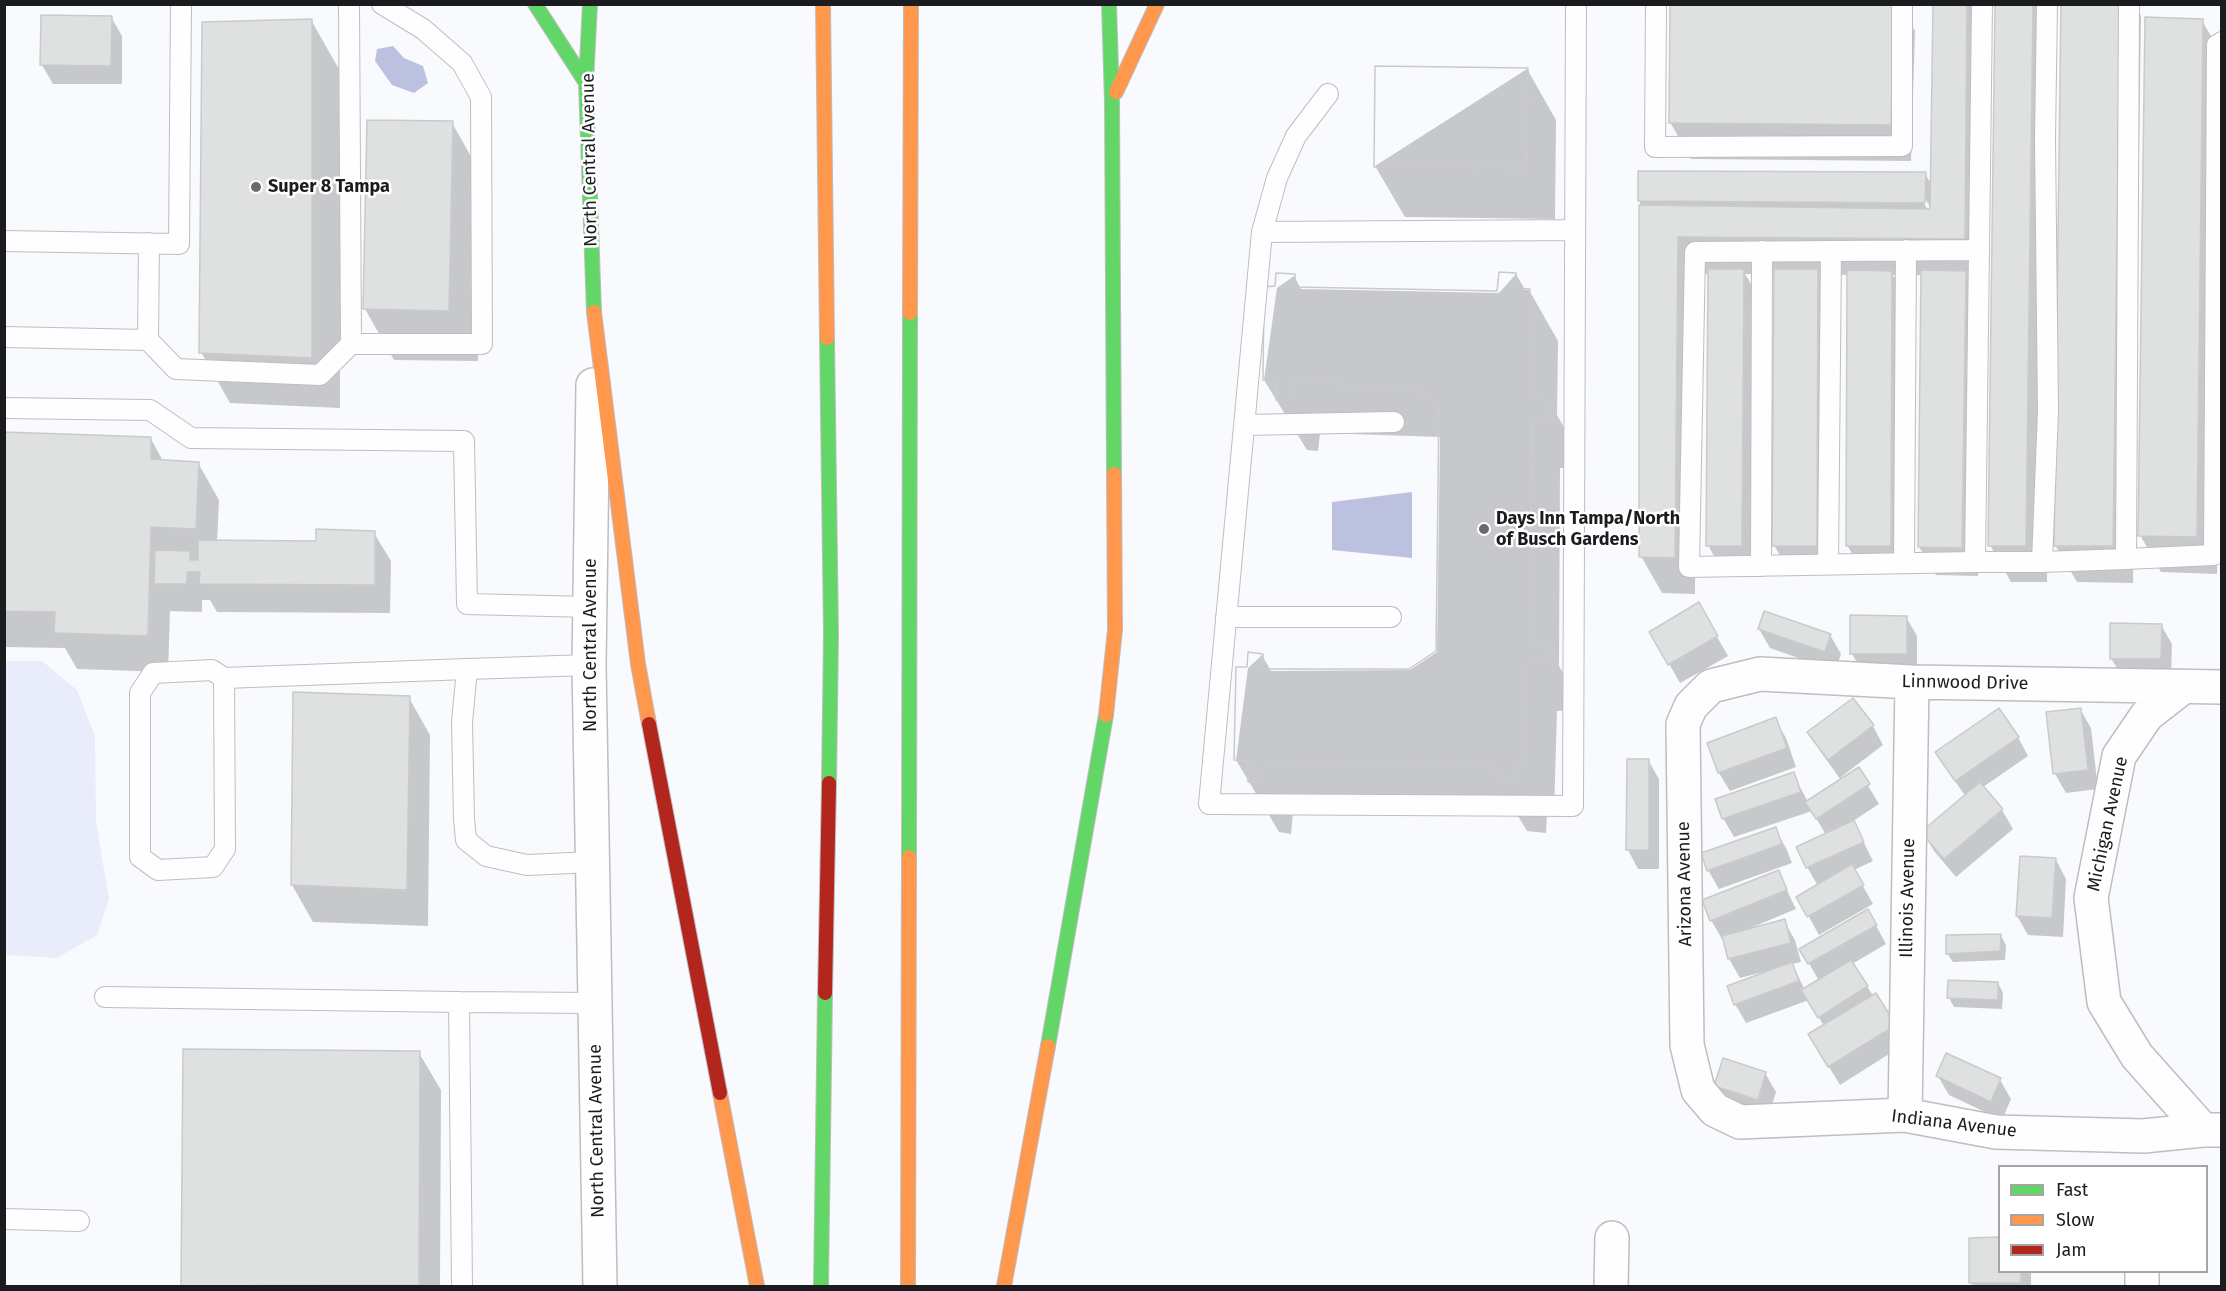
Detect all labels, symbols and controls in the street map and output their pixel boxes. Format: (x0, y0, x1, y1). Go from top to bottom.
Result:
street label: North Central Avenue (578, 73, 602, 247)
place label: Super 8 Tampa (268, 176, 390, 198)
marker: Super 8 Tampa (249, 180, 263, 194)
place label: Days Inn Tampa/North of Busch Gardens (1496, 508, 1680, 550)
marker: Days Inn Tampa/North of Busch Gardens (1477, 522, 1491, 536)
street label: North Central Avenue (580, 558, 602, 732)
street label: Linnwood Drive (1901, 671, 2029, 695)
street label: Michigan Avenue (2083, 755, 2133, 893)
street label: Arizona Avenue (1673, 821, 1697, 947)
street label: Illinois Avenue (1896, 838, 1920, 958)
street label: North Central Avenue (585, 1044, 609, 1218)
street label: Indiana Avenue (1890, 1106, 2018, 1142)
legend (1998, 1165, 2208, 1273)
text: Fast (2056, 1179, 2088, 1201)
text: Slow (2056, 1209, 2094, 1231)
text: Jam (2056, 1239, 2087, 1261)

